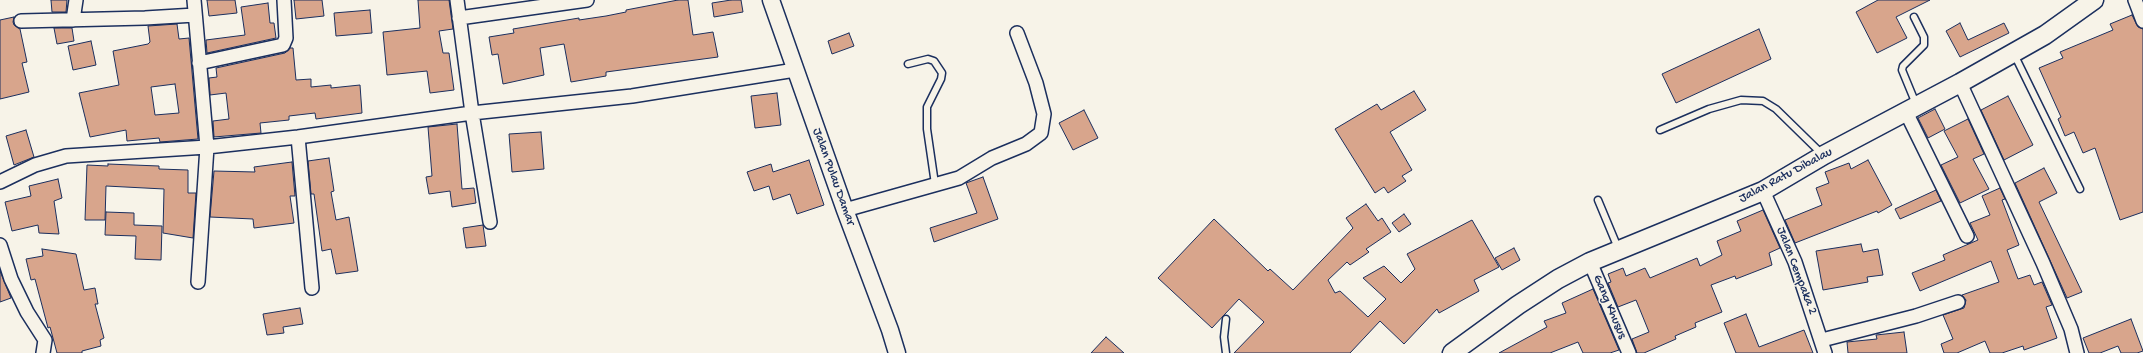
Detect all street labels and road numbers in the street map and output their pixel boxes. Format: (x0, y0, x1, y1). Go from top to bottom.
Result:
street label: Jalan Pulau Damar (808, 126, 858, 228)
street label: Jalan Ratu Dibalau (1737, 145, 1835, 207)
street label: Jalan Cempaka 2 (1772, 225, 1820, 317)
street label: Gang Khusus (1589, 273, 1629, 341)

